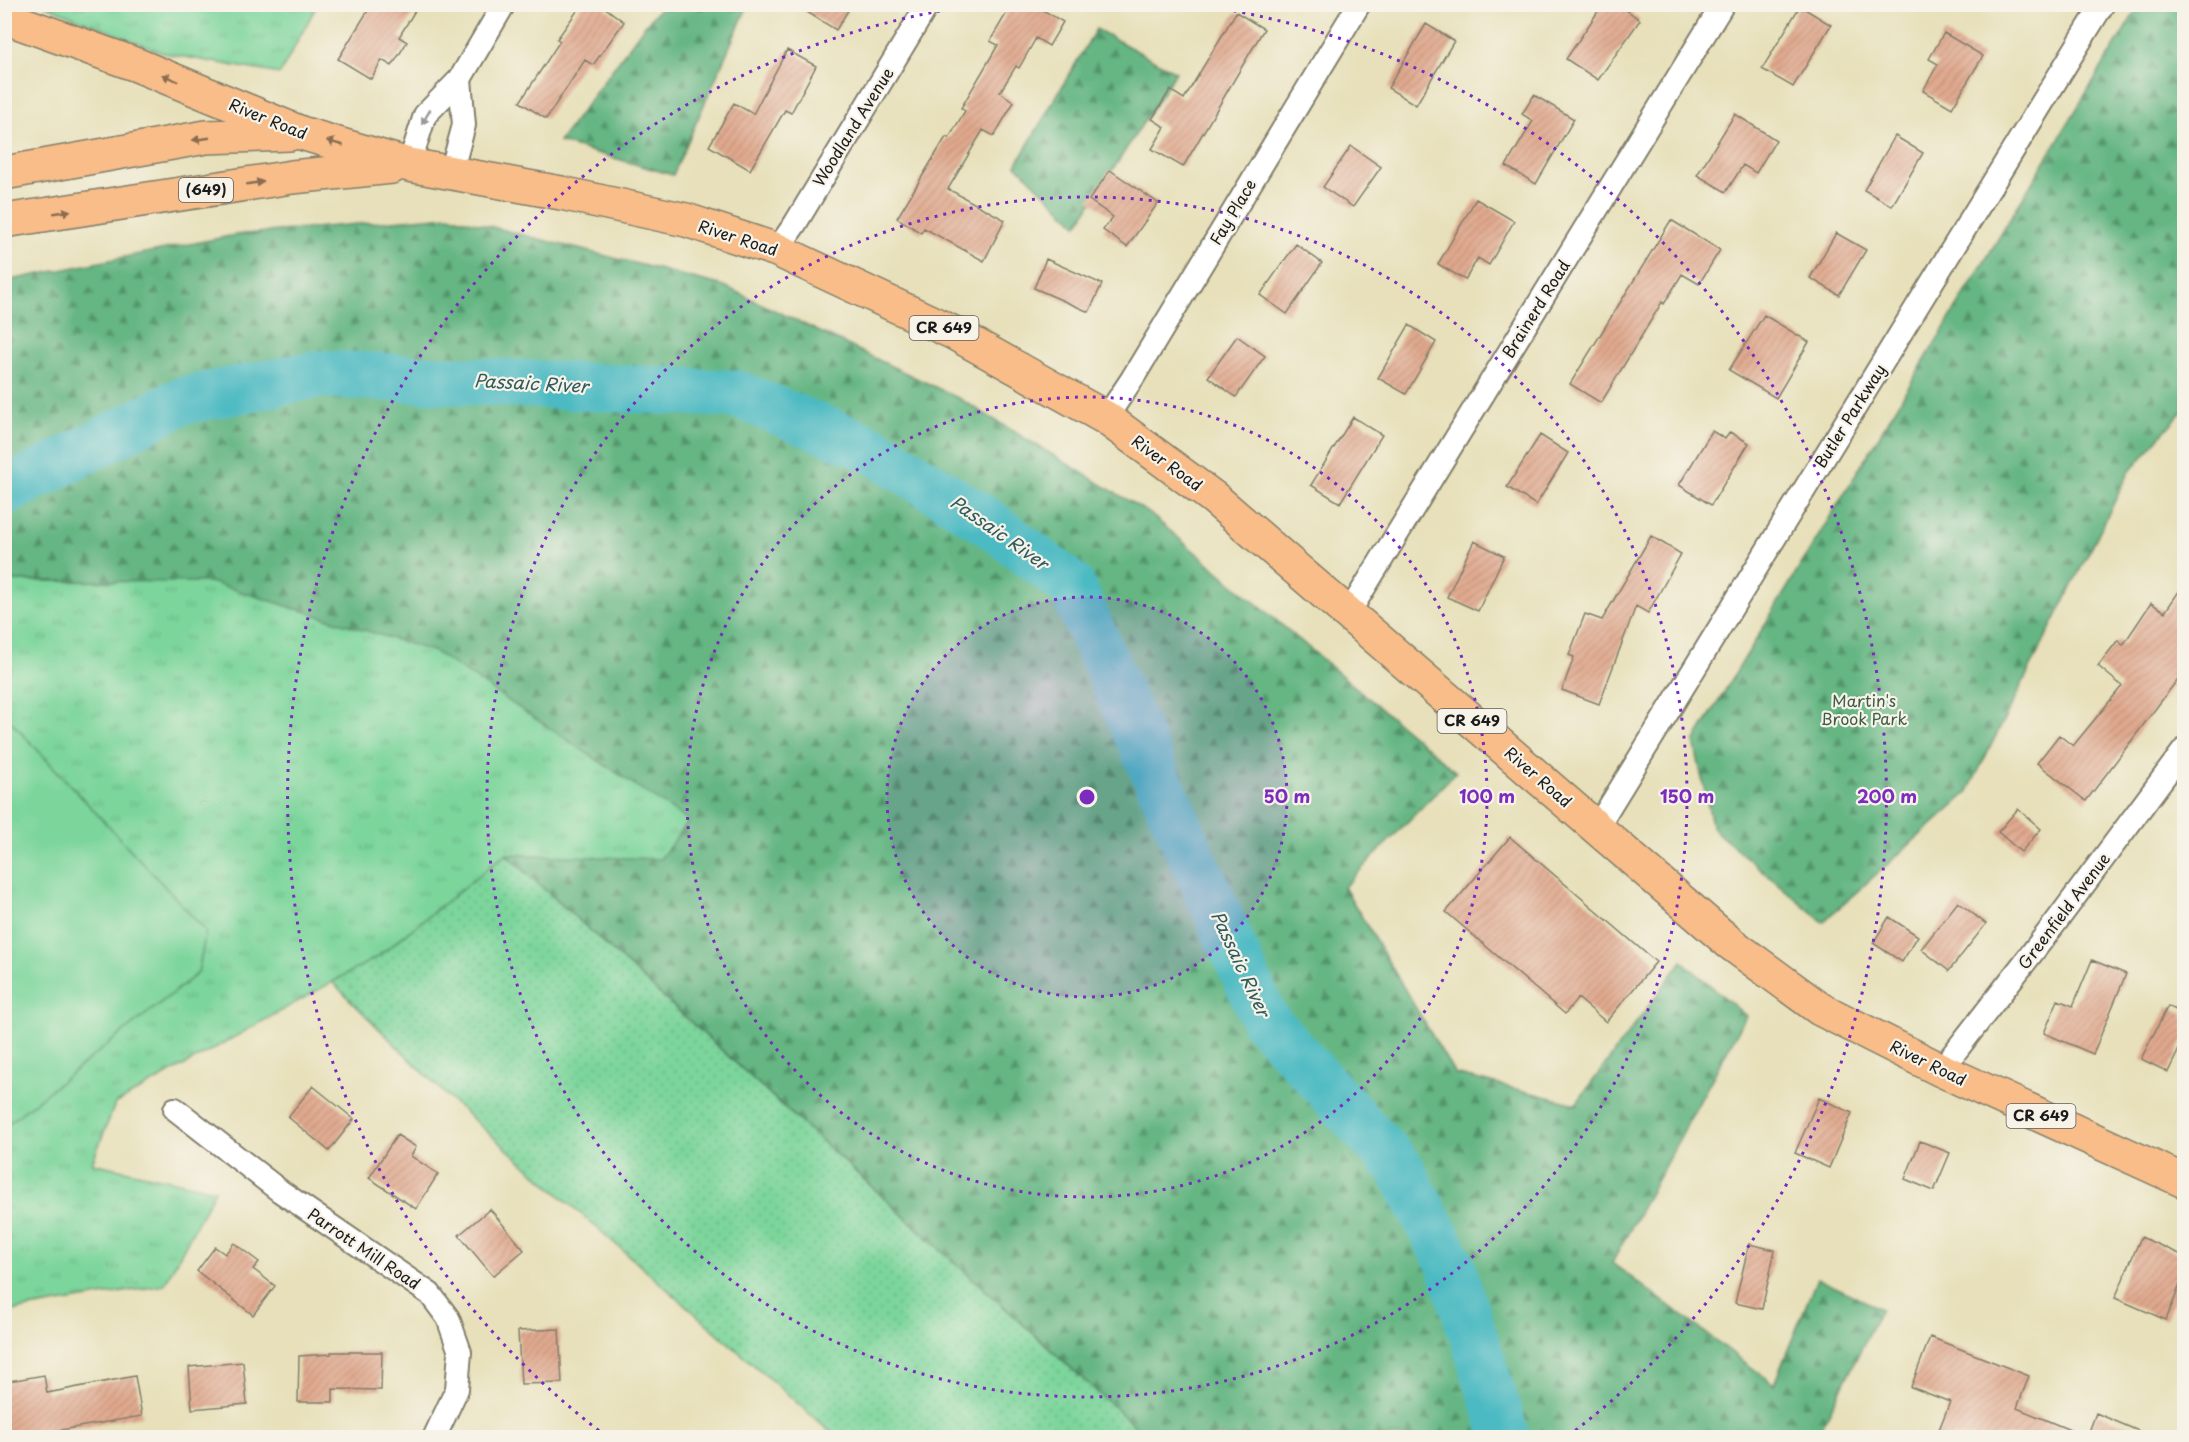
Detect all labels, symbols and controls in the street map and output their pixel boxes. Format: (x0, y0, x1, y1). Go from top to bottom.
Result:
street label: Woodland Avenue (806, 62, 899, 191)
one-way arrow (160, 73, 178, 83)
street label: River Road (226, 91, 311, 145)
one-way arrow (421, 109, 431, 126)
one-way arrow (191, 134, 210, 143)
one-way arrow (326, 138, 344, 147)
street label: Fay Place (1203, 174, 1261, 249)
road number: (649) (179, 178, 233, 202)
one-way arrow (246, 178, 265, 187)
one-way arrow (53, 208, 72, 217)
street label: River Road (695, 213, 781, 261)
street label: Brainerd Road (1495, 255, 1575, 362)
road number: CR 649 (910, 316, 978, 340)
street label: Butler Parkway (1808, 359, 1891, 472)
water label: Passaic River (473, 366, 592, 399)
street label: River Road (1127, 428, 1208, 496)
water label: Passaic River (945, 488, 1057, 577)
park label: Martin's Brook Park (1821, 688, 1907, 730)
road number: CR 649 (1438, 709, 1506, 733)
street label: River Road (1500, 740, 1578, 812)
text: 50 m (1264, 782, 1310, 809)
text: 100 m (1459, 782, 1515, 809)
text: 150 m (1660, 782, 1714, 809)
text: 200 m (1857, 782, 1917, 809)
centre of rings (1077, 787, 1097, 807)
street label: Greenfield Avenue (2011, 847, 2115, 974)
water label: Passaic River (1205, 906, 1279, 1023)
street label: River Road (1886, 1033, 1971, 1091)
road number: CR 649 (2006, 1104, 2076, 1128)
street label: Parrott Mill Road (304, 1202, 426, 1295)

